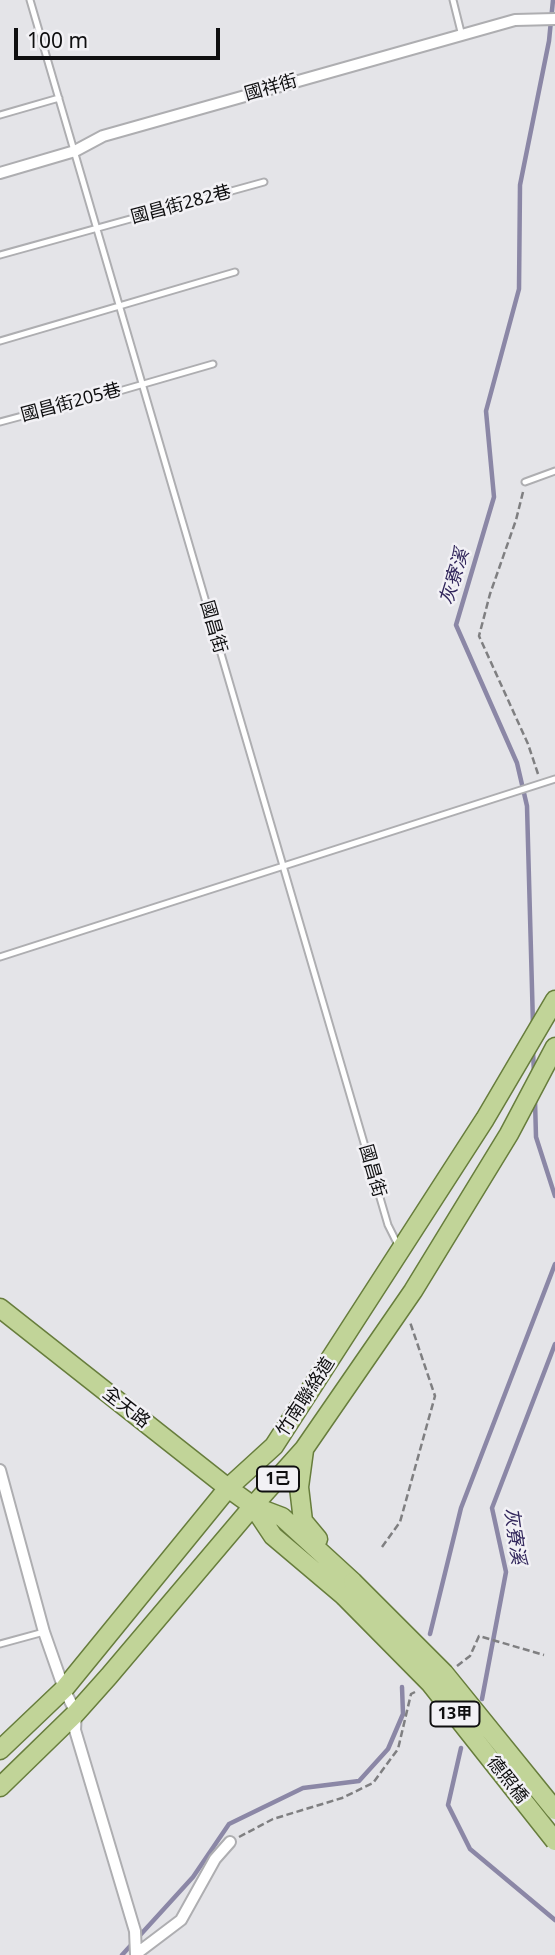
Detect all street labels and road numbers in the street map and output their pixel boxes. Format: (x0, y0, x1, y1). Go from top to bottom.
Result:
street label: 國祥街 (242, 70, 300, 106)
street label: 國昌街282巷 (129, 181, 233, 229)
street label: 國昌街205巷 (19, 379, 123, 427)
street label: 國昌街 (195, 598, 231, 656)
street label: 國昌街 (354, 1142, 390, 1200)
street label: 竹南聯絡道 (272, 1353, 340, 1441)
street label: 全天路 (98, 1383, 154, 1433)
road number: 1己 (257, 1466, 299, 1492)
road number: 13甲 (430, 1702, 480, 1726)
street label: 德照橋 (482, 1752, 532, 1808)

